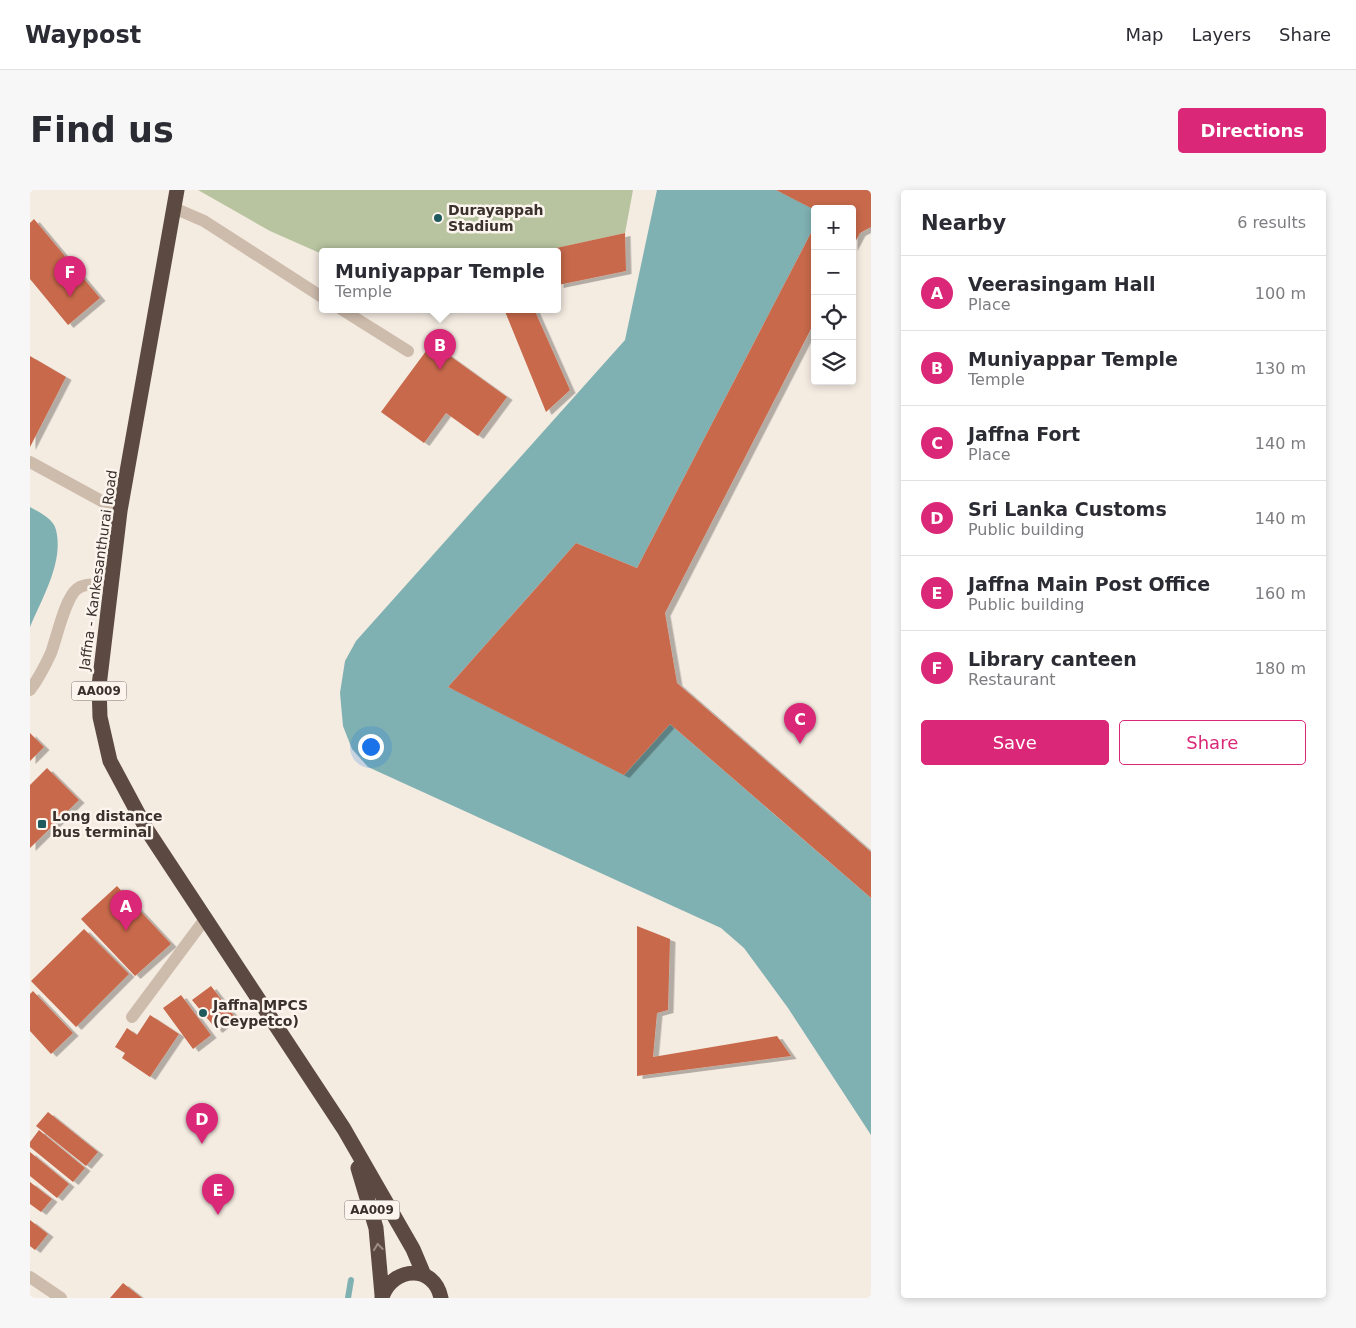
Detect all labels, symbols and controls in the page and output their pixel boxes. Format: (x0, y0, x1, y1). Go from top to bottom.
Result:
text: Waypost (25, 21, 141, 49)
text: Map (1125, 24, 1163, 45)
text: Layers (1191, 24, 1251, 45)
text: Share (1279, 24, 1331, 45)
button: Directions (1178, 108, 1326, 153)
text: Find us (30, 110, 174, 150)
place label: Durayappah Stadium (448, 202, 544, 234)
map controls (811, 205, 856, 385)
button: + (811, 205, 856, 250)
text: Nearby (921, 211, 1006, 235)
marker: Durayappah Stadium (432, 212, 444, 224)
text: 6 results (1237, 213, 1306, 232)
popup (319, 248, 561, 313)
button: − (811, 250, 856, 295)
pin: F (54, 256, 86, 297)
text: Muniyappar Temple (335, 260, 545, 282)
text: Veerasingam Hall (968, 273, 1156, 295)
text: Temple (335, 282, 392, 301)
text: A (931, 284, 943, 303)
text: 100 m (1255, 284, 1306, 303)
button: locate (811, 295, 856, 340)
text: Place (968, 295, 1011, 314)
pin: B (424, 329, 456, 370)
button: layers (811, 340, 856, 385)
text: Muniyappar Temple (968, 348, 1178, 370)
text: B (931, 359, 943, 378)
text: 130 m (1255, 359, 1306, 378)
text: Temple (968, 370, 1025, 389)
text: Jaffna Fort (968, 423, 1080, 445)
text: C (931, 434, 943, 453)
text: 140 m (1255, 434, 1306, 453)
text: Place (968, 445, 1011, 464)
street label: Jaffna - Kankesanthurai Road (76, 469, 120, 672)
text: Sri Lanka Customs (968, 498, 1167, 520)
text: D (930, 509, 944, 528)
text: 140 m (1255, 509, 1306, 528)
text: Public building (968, 520, 1085, 539)
text: Jaffna Main Post Office (968, 573, 1210, 595)
text: E (932, 584, 942, 603)
text: 160 m (1255, 584, 1306, 603)
text: Public building (968, 595, 1085, 614)
text: Library canteen (968, 648, 1137, 670)
text: F (932, 659, 942, 678)
text: 180 m (1255, 659, 1306, 678)
text: Restaurant (968, 670, 1056, 689)
road number: AA009 (72, 682, 126, 701)
pin: C (784, 703, 816, 744)
button: Save (921, 720, 1109, 765)
button: Share (1119, 720, 1306, 765)
your location (358, 734, 384, 760)
place label: Long distance bus terminal (52, 808, 162, 840)
marker: Long distance bus terminal (36, 818, 48, 830)
pin: A (110, 890, 142, 931)
place label: Jaffna MPCS (Ceypetco) (212, 997, 308, 1029)
marker: Jaffna MPCS (Ceypetco) (197, 1007, 209, 1019)
pin: D (186, 1103, 218, 1144)
pin: E (202, 1174, 234, 1215)
road number: AA009 (344, 1200, 400, 1220)
one-way arrow (373, 1242, 384, 1250)

